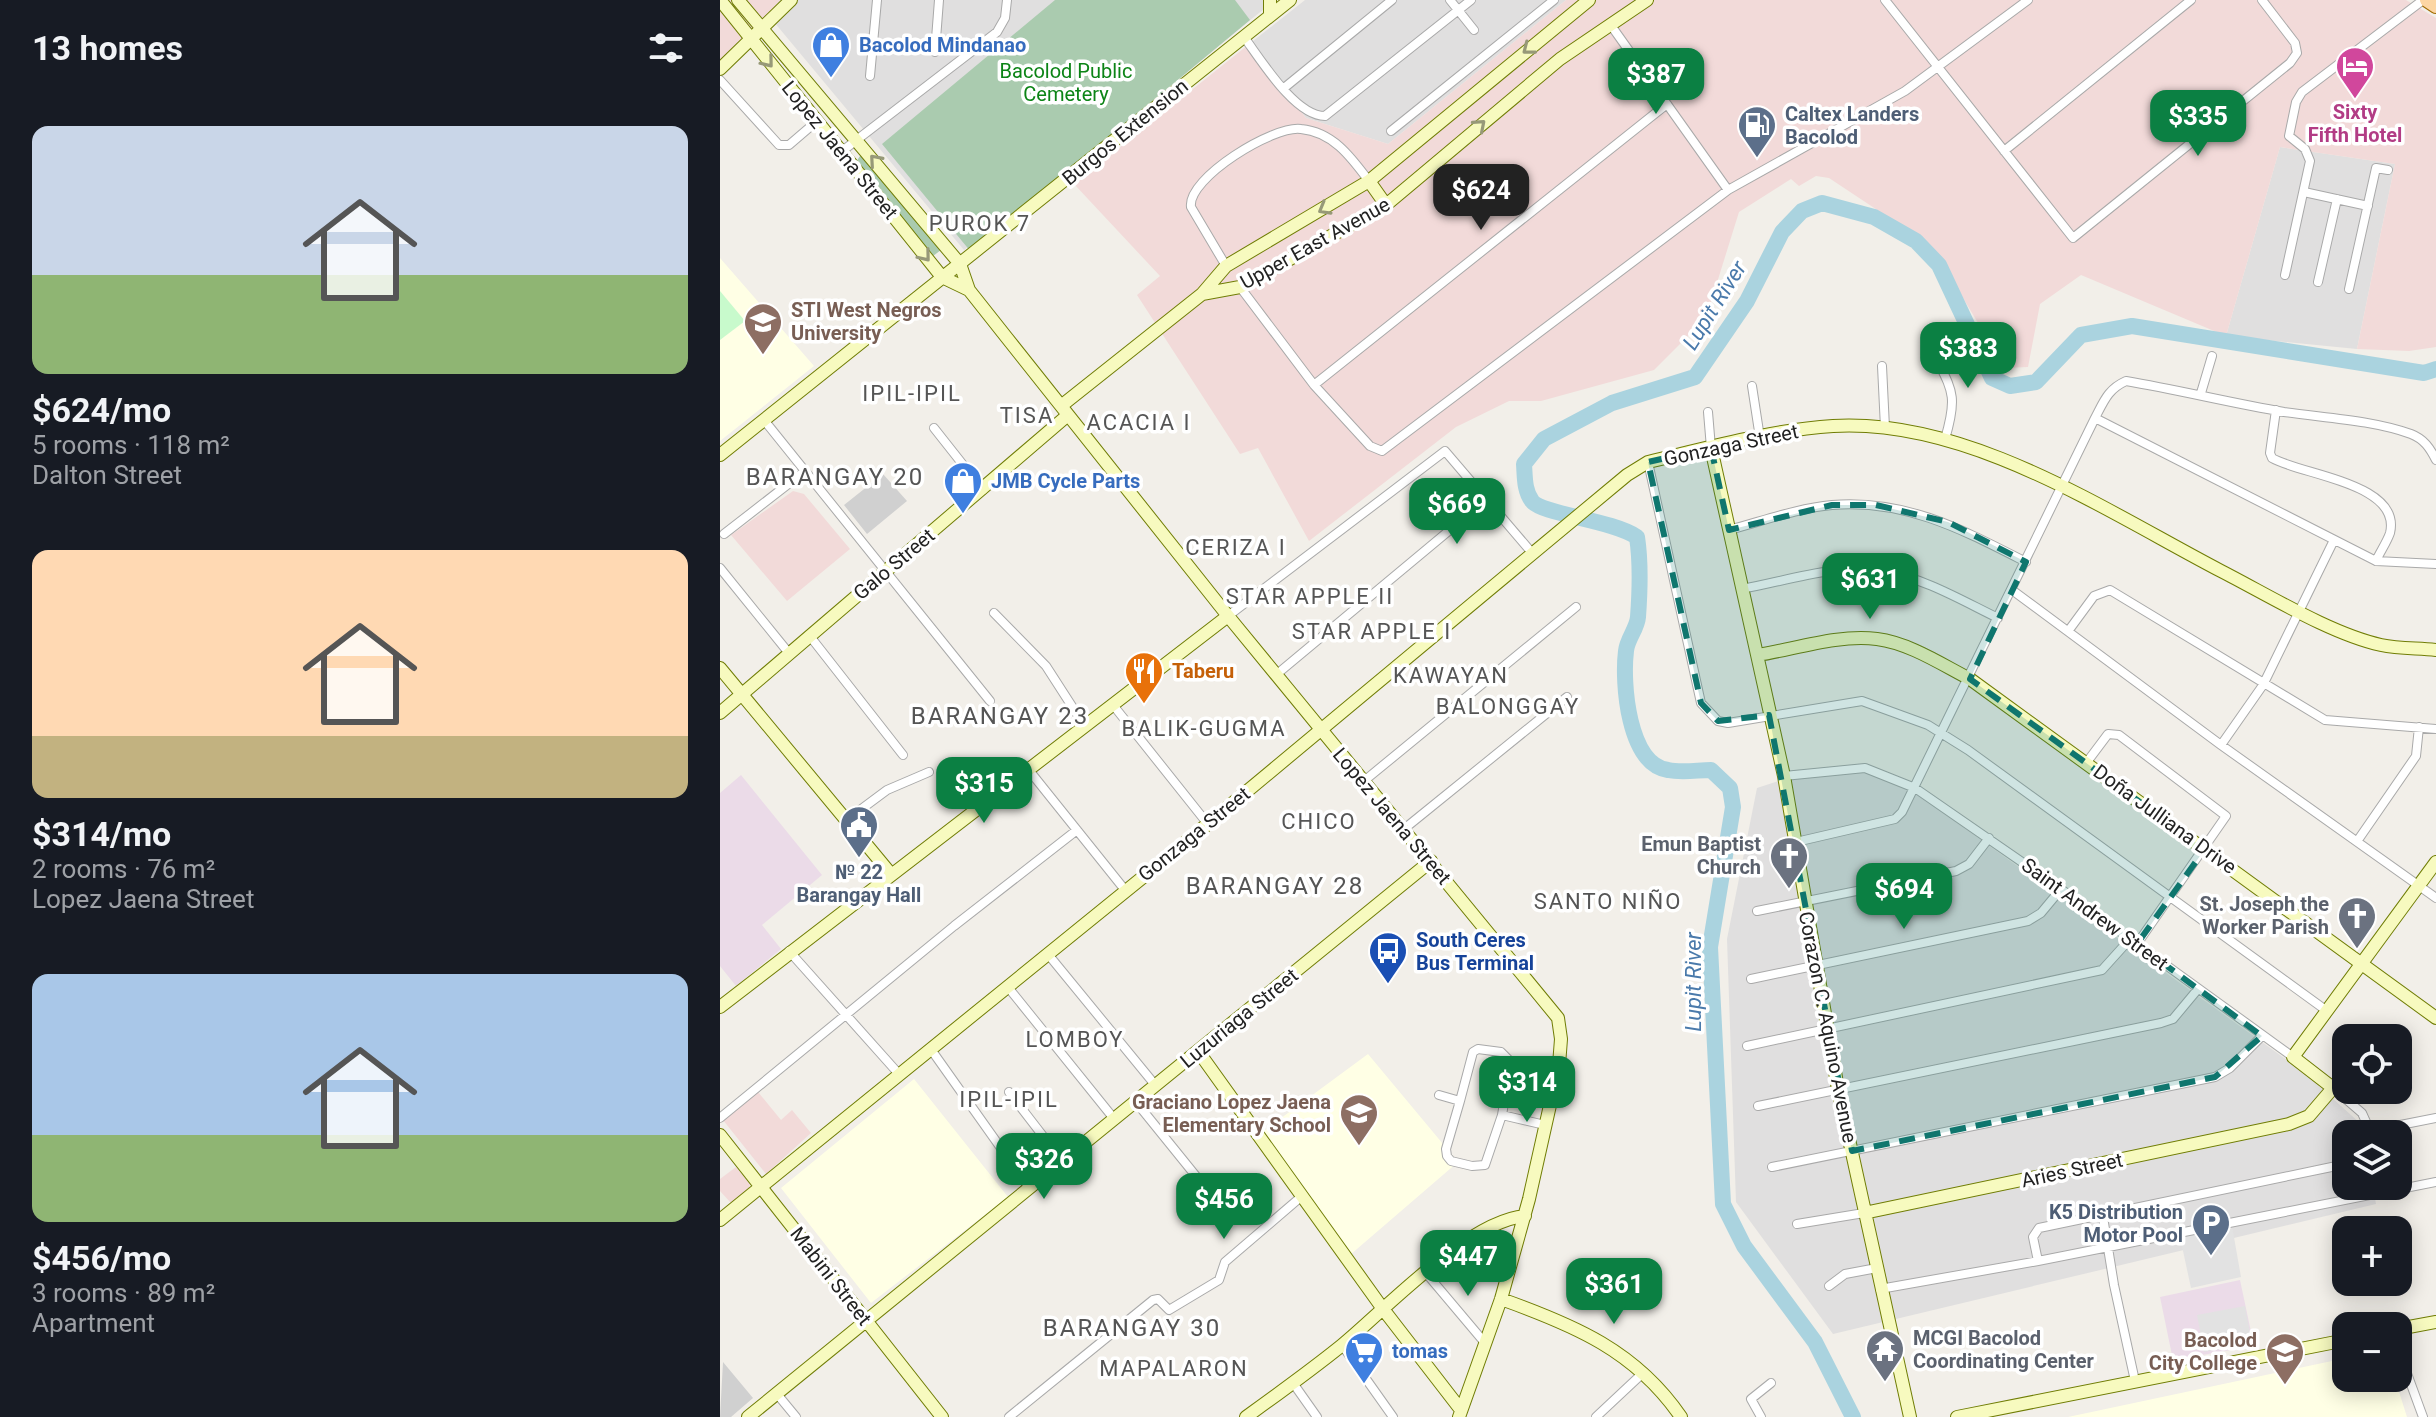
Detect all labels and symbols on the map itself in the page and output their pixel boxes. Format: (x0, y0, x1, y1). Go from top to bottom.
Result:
shop icon: Bacolod Mindanao (810, 24, 852, 79)
place label: Bacolod Mindanao (859, 33, 1026, 57)
one-way arrow (1522, 39, 1537, 53)
hotel icon: Sixty Fifth Hotel (2334, 45, 2376, 100)
pin: $387 (1609, 48, 1703, 116)
one-way arrow (758, 52, 773, 67)
park label: Bacolod Public Cemetery (1000, 59, 1132, 106)
street label: Burgos Extension (1057, 74, 1193, 190)
street label: Lopez Jaena Street (777, 76, 903, 224)
pin: $335 (2151, 90, 2245, 158)
place label: Sixty Fifth Hotel (2308, 100, 2402, 147)
place label: Caltex Landers Bacolod (1785, 102, 1919, 149)
fuel station icon: Caltex Landers Bacolod (1736, 104, 1778, 159)
one-way arrow (1470, 120, 1485, 135)
one-way arrow (870, 155, 885, 170)
pin: $624 (1434, 164, 1528, 232)
street label: Upper East Avenue (1236, 192, 1394, 294)
one-way arrow (1318, 199, 1333, 215)
district label: PUROK 7 (929, 211, 1031, 236)
one-way arrow (915, 247, 930, 261)
water label: Lupit River (1677, 256, 1752, 354)
place label: STI West Negros University (791, 298, 941, 345)
school or university icon: STI West Negros University (742, 301, 784, 356)
pin: $383 (1921, 322, 2015, 390)
district label: IPIL-IPIL (862, 381, 962, 406)
district label: TISA (1000, 403, 1054, 428)
district label: ACACIA I (1086, 410, 1192, 435)
street label: Gonzaga Street (1662, 419, 1800, 471)
shop icon: JMB Cycle Parts (942, 460, 984, 515)
district label: BARANGAY 20 (746, 463, 924, 491)
place label: JMB Cycle Parts (991, 469, 1140, 493)
pin: $669 (1410, 478, 1504, 546)
street label: Galo Street (849, 523, 939, 605)
district label: CERIZA I (1185, 535, 1287, 560)
pin: $631 (1823, 553, 1917, 621)
district label: STAR APPLE II (1226, 584, 1394, 609)
district label: STAR APPLE I (1292, 619, 1452, 644)
restaurant icon: Taberu (1123, 650, 1165, 705)
place label: Taberu (1172, 659, 1234, 683)
district label: KAWAYAN (1393, 663, 1509, 688)
district label: BALONGGAY (1436, 694, 1580, 719)
district label: BARANGAY 23 (911, 702, 1089, 730)
district label: BALIK-GUGMA (1121, 716, 1287, 741)
street label: Lopez Jaena Street (1328, 743, 1456, 889)
pin: $315 (937, 757, 1031, 825)
street label: Doña Julliana Drive (2089, 759, 2241, 879)
street label: Gonzaga Street (1133, 782, 1255, 886)
public building icon: № 22 Barangay Hall (838, 804, 880, 859)
district label: CHICO (1281, 809, 1357, 834)
place label: Emun Baptist Church (1641, 832, 1761, 879)
church icon: Emun Baptist Church (1768, 835, 1810, 890)
street label: Saint Andrew Street (2017, 853, 2173, 975)
place label: № 22 Barangay Hall (797, 860, 921, 907)
pin: $694 (1857, 863, 1951, 931)
district label: BARANGAY 28 (1186, 872, 1364, 900)
district label: SANTO NIÑO (1534, 889, 1682, 914)
place label: St. Joseph the Worker Parish (2199, 892, 2329, 939)
church icon: St. Joseph the Worker Parish (2336, 895, 2378, 950)
street label: Corazon C. Aquino Avenue (1794, 909, 1862, 1145)
place label: South Ceres Bus Terminal (1416, 928, 1534, 975)
bus stop icon: South Ceres Bus Terminal (1367, 930, 1409, 985)
water label: Lupit River (1681, 932, 1706, 1032)
street label: Luzuriaga Street (1175, 963, 1303, 1073)
district label: LOMBOY (1025, 1027, 1125, 1052)
pin: $314 (1480, 1056, 1574, 1124)
district label: IPIL-IPIL (959, 1087, 1059, 1112)
place label: Graciano Lopez Jaena Elementary School (1132, 1090, 1331, 1137)
school or university icon: Graciano Lopez Jaena Elementary School (1338, 1092, 1380, 1147)
pin: $326 (997, 1133, 1091, 1201)
street label: Aries Street (2019, 1148, 2125, 1192)
pin: $456 (1177, 1173, 1271, 1241)
place label: K5 Distribution Motor Pool (2049, 1200, 2183, 1247)
parking icon: K5 Distribution Motor Pool (2190, 1202, 2232, 1257)
street label: Mabini Street (785, 1222, 877, 1330)
pin: $447 (1421, 1230, 1515, 1298)
pin: $361 (1567, 1258, 1661, 1326)
district label: BARANGAY 30 (1043, 1314, 1221, 1342)
place label: MCGI Bacolod Coordinating Center (1913, 1326, 2095, 1373)
temple icon: MCGI Bacolod Coordinating Center (1864, 1328, 1906, 1383)
place label: Bacolod City College (2149, 1328, 2257, 1375)
supermarket icon: tomas (1343, 1330, 1385, 1385)
school or university icon: Bacolod City College (2264, 1331, 2306, 1386)
place label: tomas (1392, 1339, 1448, 1363)
district label: MAPALARON (1099, 1356, 1249, 1381)

